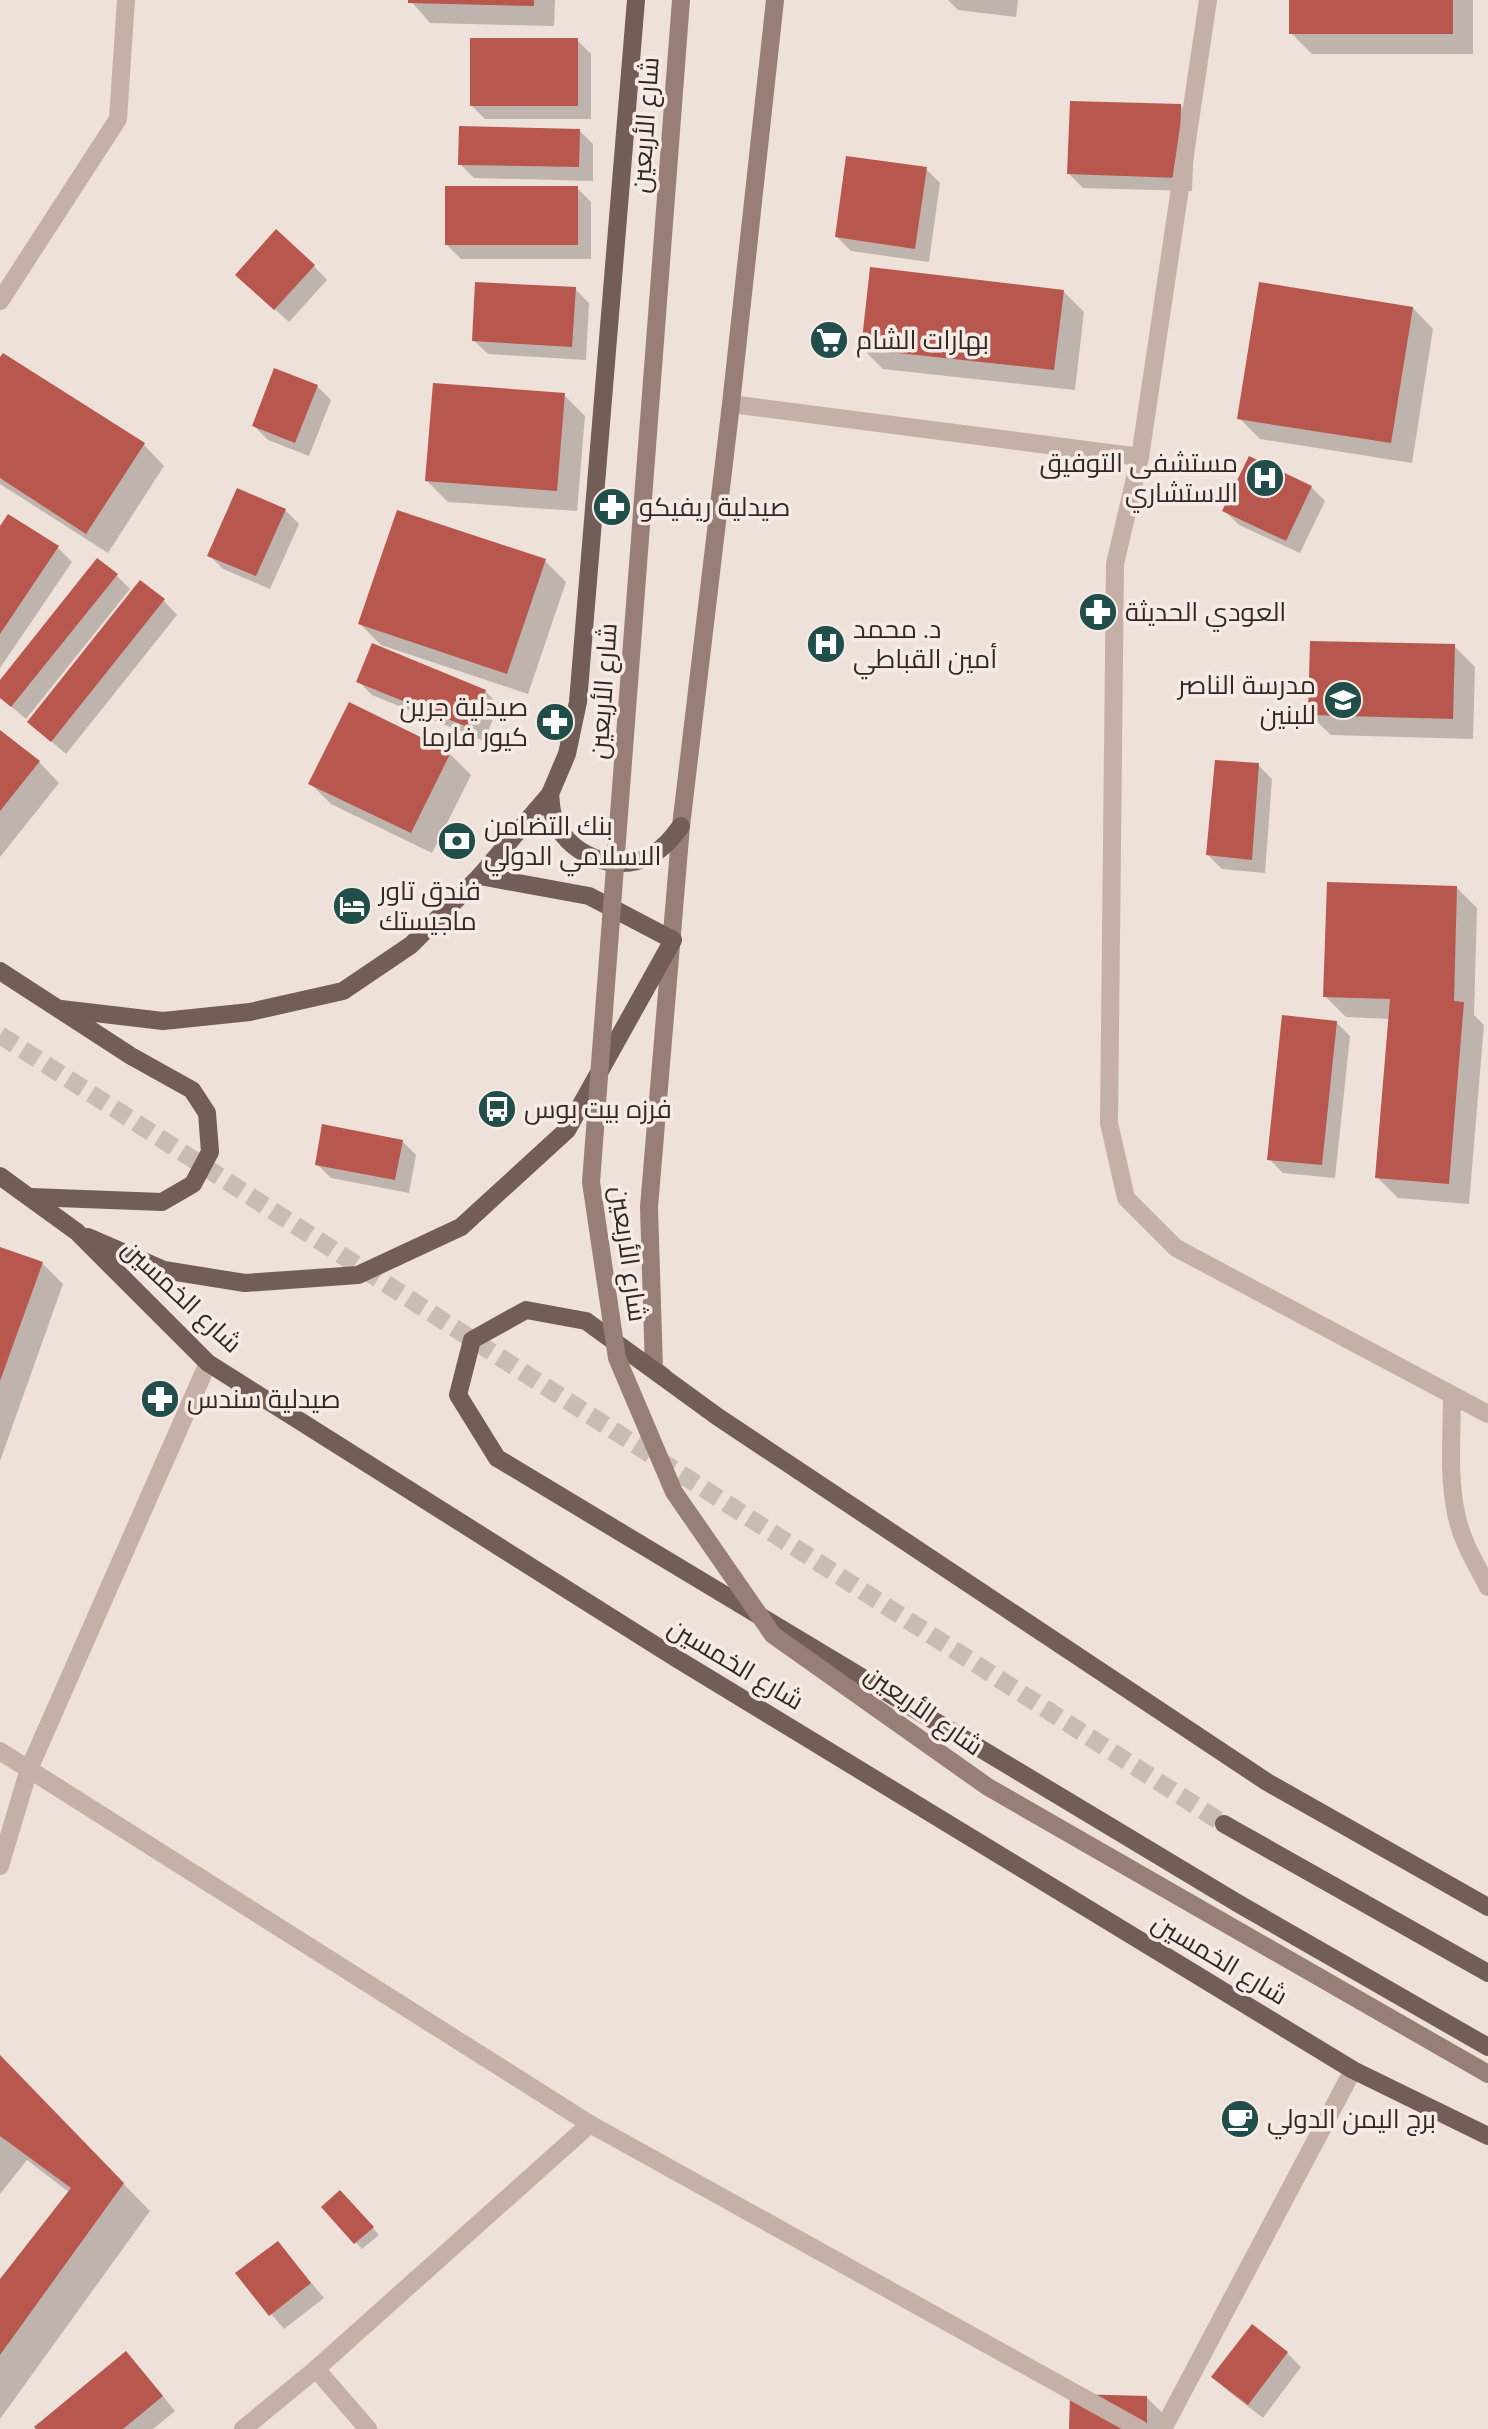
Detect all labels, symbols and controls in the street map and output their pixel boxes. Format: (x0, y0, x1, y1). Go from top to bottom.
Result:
street label: شارع الأربعين (624, 56, 667, 194)
supermarket icon: بهارات الشام (808, 319, 850, 361)
place label: بهارات الشام (856, 324, 989, 358)
place label: مستشفى التوفيق الاستشاري (1039, 447, 1238, 513)
hospital icon: مستشفى التوفيق الاستشاري (1244, 457, 1286, 499)
pharmacy icon: صيدلية ريفيكو (591, 486, 633, 528)
place label: صيدلية ريفيكو (639, 491, 790, 523)
pharmacy icon: العودي الحديثة (1077, 591, 1119, 633)
place label: العودي الحديثة (1125, 596, 1286, 632)
place label: د. محمد أمين القباطي (853, 613, 997, 680)
street label: شارع الأربعين (582, 622, 625, 760)
hospital icon: د. محمد أمين القباطي (805, 623, 847, 665)
place label: مدرسة الناصر للبنين (1176, 669, 1316, 731)
school or university icon: مدرسة الناصر للبنين (1322, 679, 1364, 721)
place label: صيدلية جرين كيور فارما (399, 691, 528, 753)
pharmacy icon: صيدلية جرين كيور فارما (534, 701, 576, 743)
place label: بنك التضامن الاسلامي الدولي (484, 810, 662, 877)
bank icon: بنك التضامن الاسلامي الدولي (436, 820, 478, 862)
place label: فندق تاور ماجيستك (377, 875, 481, 937)
hotel icon: فندق تاور ماجيستك (331, 885, 373, 927)
bus stop icon: فرزه بيت بوس (476, 1088, 518, 1130)
place label: فرزه بيت بوس (524, 1093, 672, 1125)
street label: شارع الأربعين (603, 1184, 654, 1324)
street label: شارع الخمسين (115, 1232, 249, 1360)
pharmacy icon: صيدلية سندس (139, 1378, 181, 1420)
place label: صيدلية سندس (187, 1383, 341, 1415)
street label: شارع الخمسين (662, 1611, 810, 1718)
street label: شارع الأربعين (858, 1658, 989, 1763)
street label: شارع الخمسين (1146, 1906, 1294, 2013)
cafe icon: برج اليمن الدولي (1219, 2098, 1261, 2140)
place label: برج اليمن الدولي (1267, 2103, 1436, 2140)

